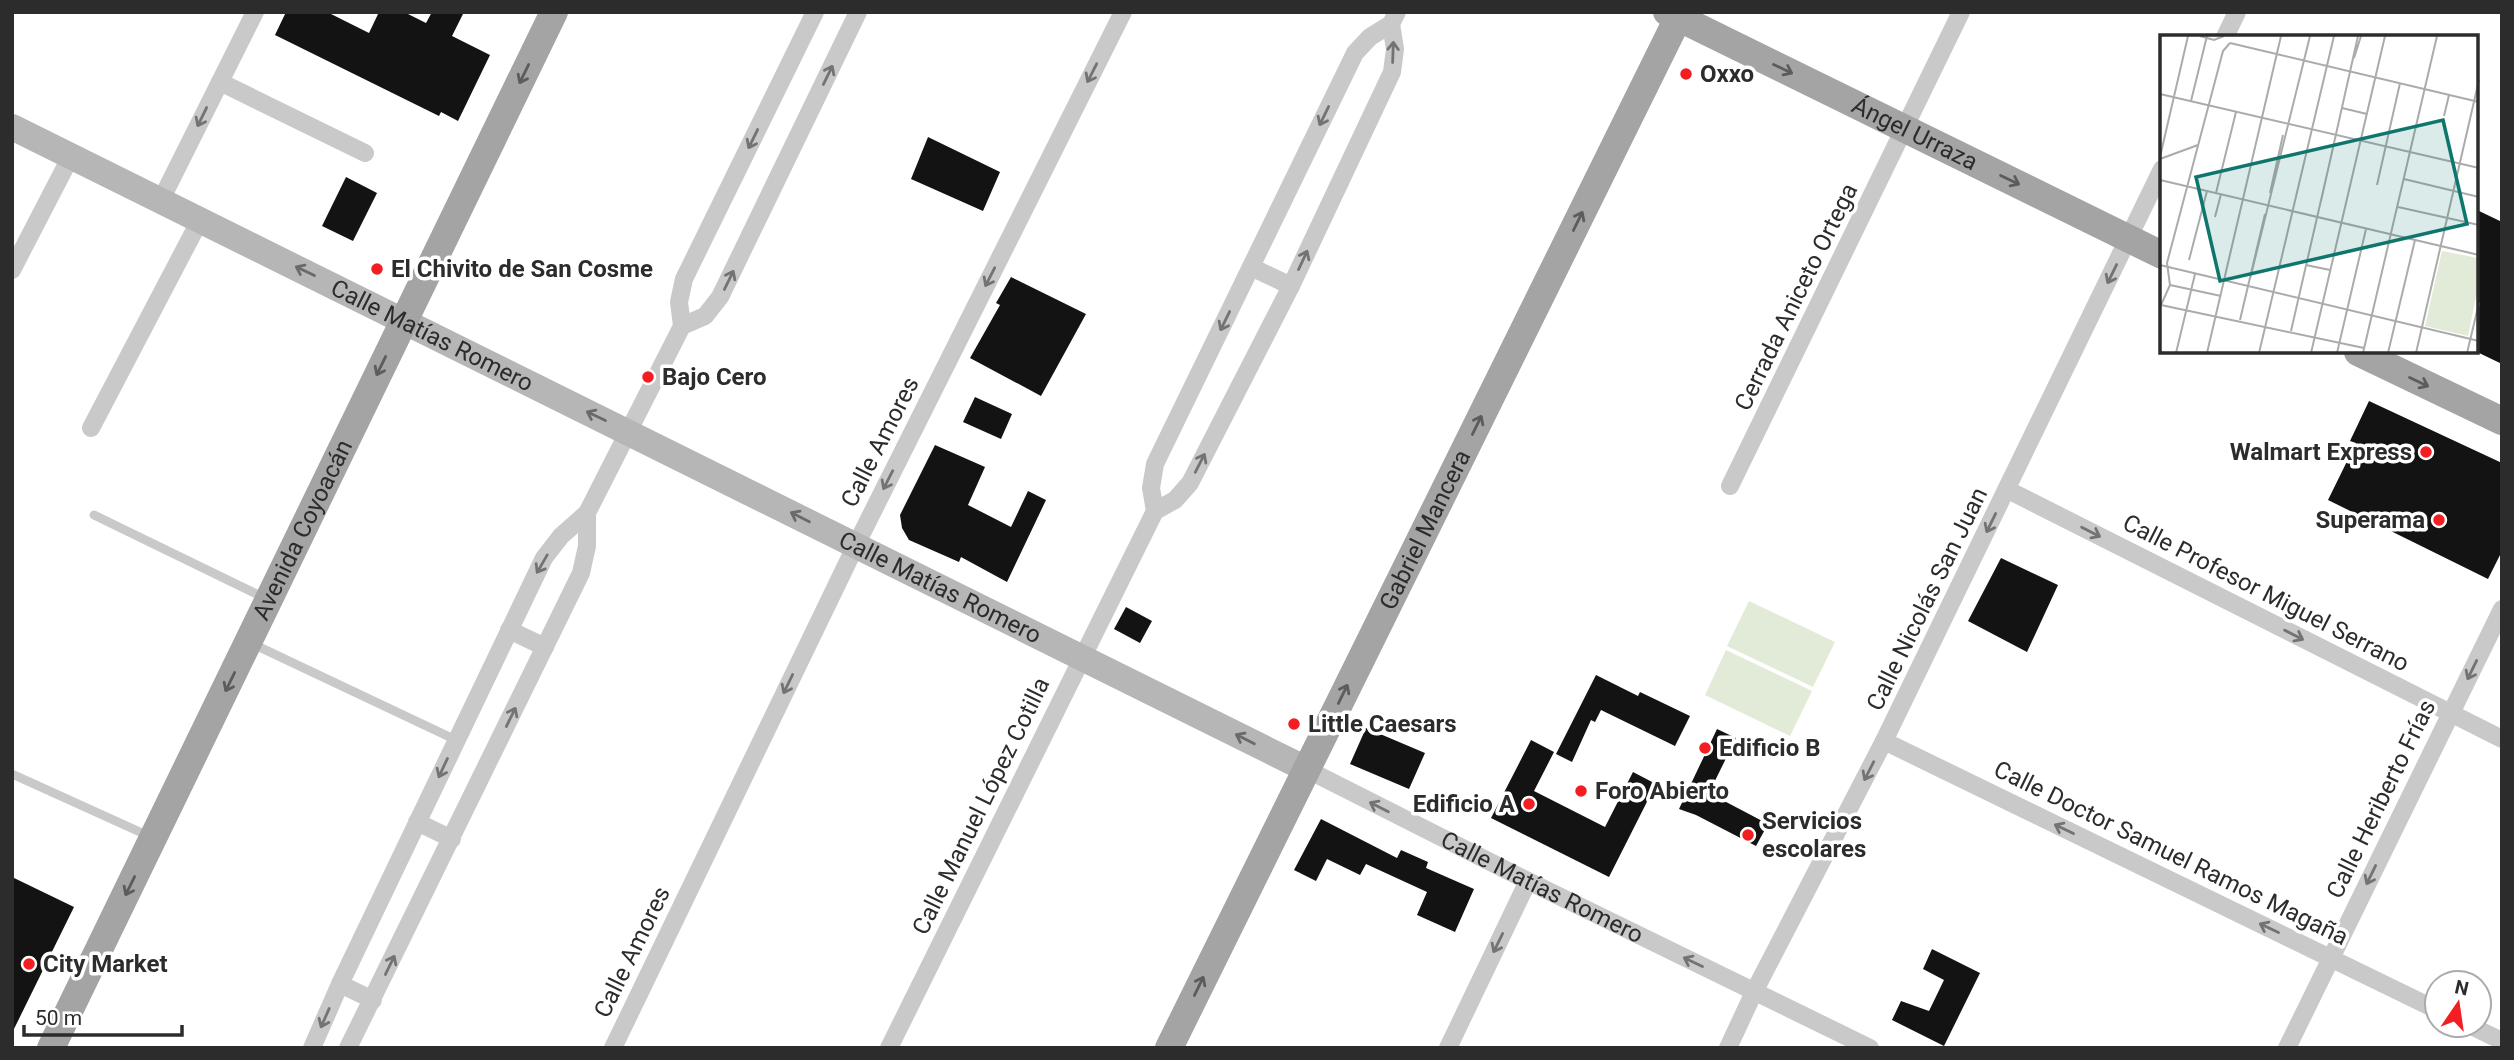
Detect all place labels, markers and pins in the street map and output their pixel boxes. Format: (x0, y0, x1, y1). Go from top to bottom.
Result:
place label: Oxxo (1700, 60, 1754, 88)
marker: Oxxo (1678, 66, 1694, 82)
place label: El Chivito de San Cosme (391, 255, 653, 283)
marker: El Chivito de San Cosme (369, 261, 385, 277)
place label: Bajo Cero (662, 363, 767, 391)
marker: Bajo Cero (640, 369, 656, 385)
place label: Walmart Express (2230, 438, 2412, 466)
marker: Walmart Express (2418, 444, 2434, 460)
place label: Superama (2315, 506, 2425, 534)
marker: Superama (2431, 512, 2447, 528)
place label: Little Caesars (1308, 710, 1457, 738)
marker: Little Caesars (1286, 716, 1302, 732)
place label: Edificio B (1719, 734, 1820, 762)
marker: Edificio B (1697, 740, 1713, 756)
place label: Foro Abierto (1595, 777, 1729, 805)
marker: Foro Abierto (1573, 783, 1589, 799)
place label: Edificio A (1413, 790, 1516, 818)
marker: Edificio A (1521, 796, 1537, 812)
place label: Servicios escolares (1762, 807, 1866, 863)
marker: Servicios escolares (1740, 827, 1756, 843)
place label: City Market (43, 950, 168, 978)
marker: City Market (21, 956, 37, 972)

